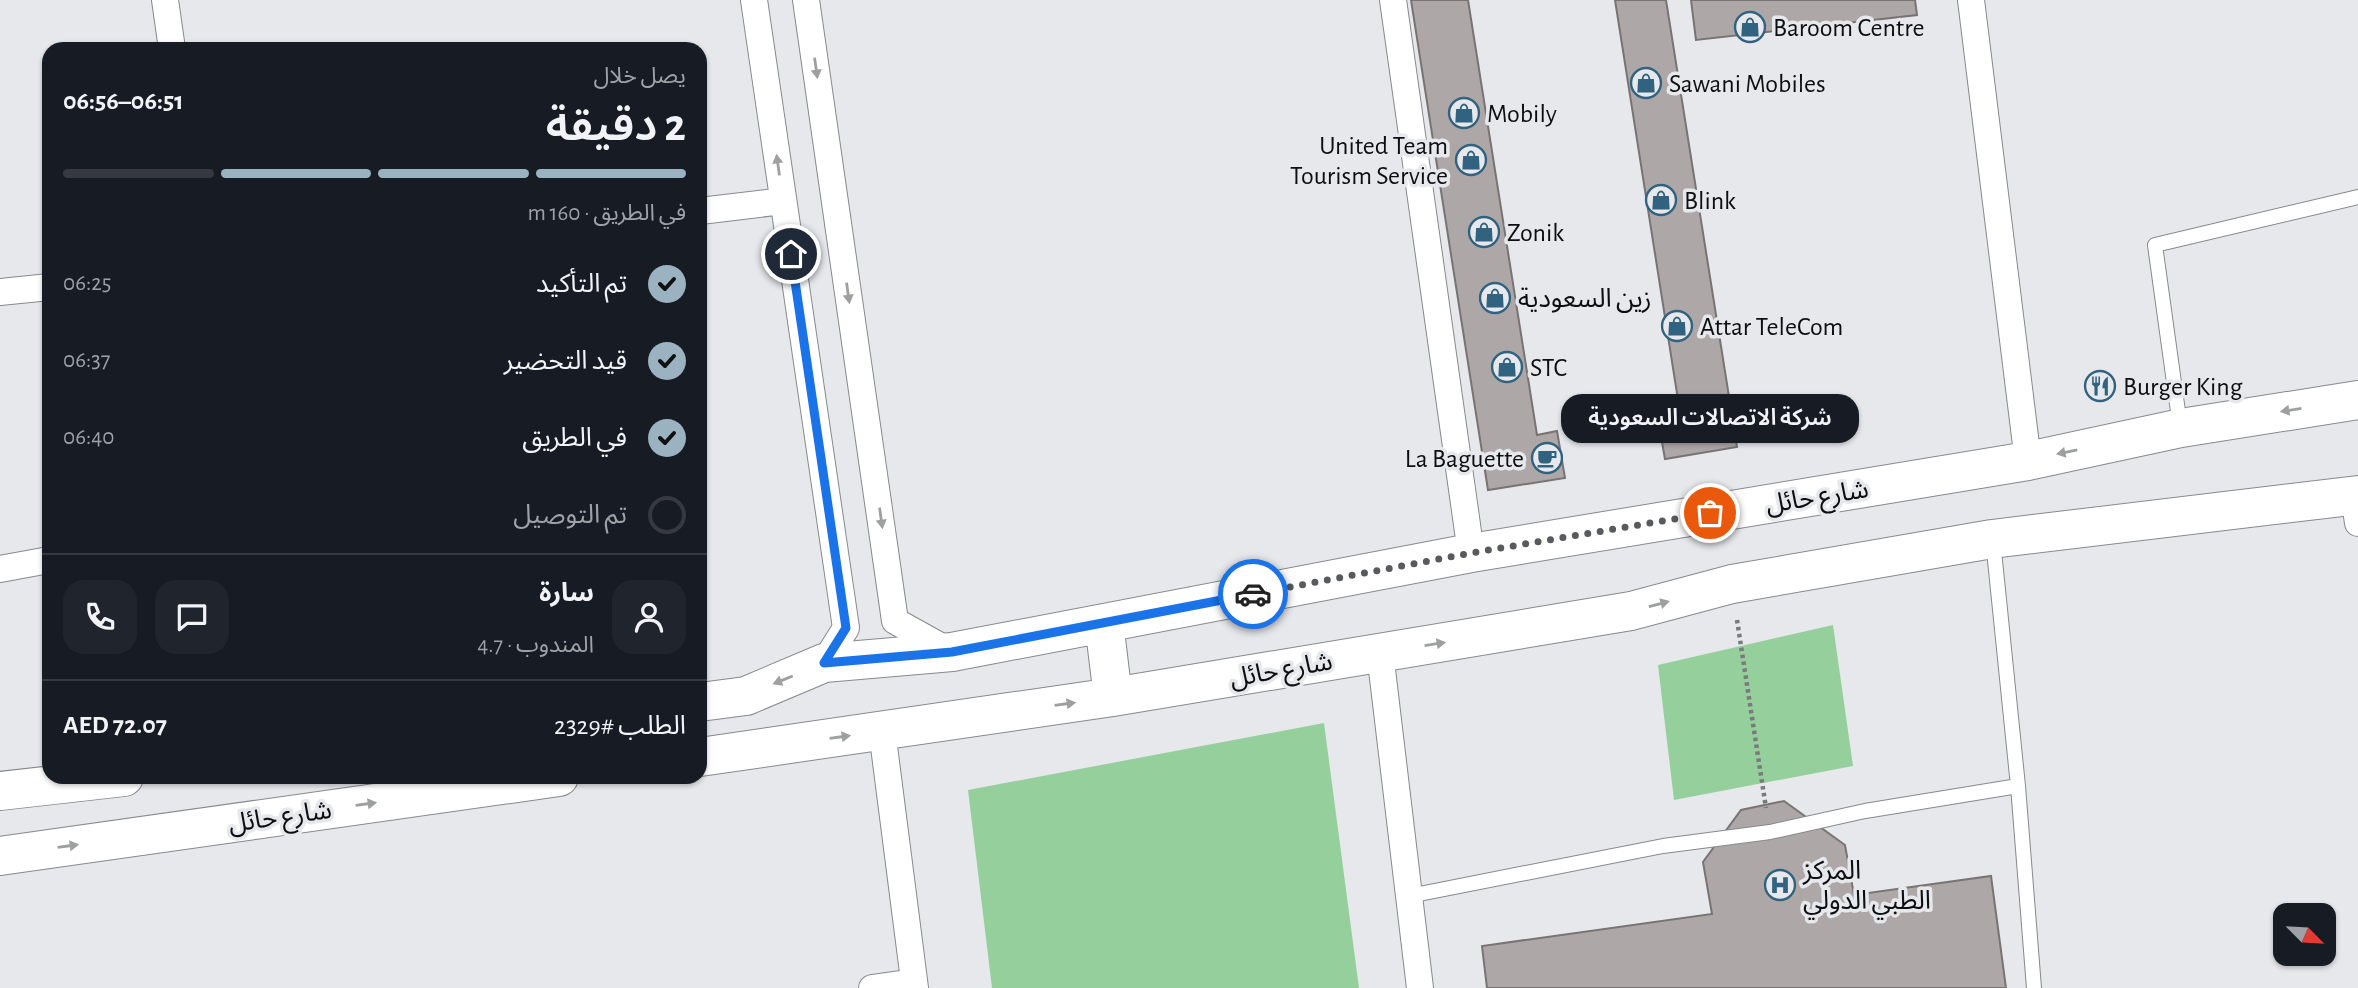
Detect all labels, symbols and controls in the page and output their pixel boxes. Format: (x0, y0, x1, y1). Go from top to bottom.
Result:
shop icon: Baroom Centre (1733, 10, 1767, 44)
place label: Baroom Centre (1773, 15, 1925, 41)
one-way arrow (810, 57, 821, 79)
text: يصل خلال (593, 65, 686, 88)
shop icon: Sawani Mobiles (1629, 66, 1663, 100)
place label: Sawani Mobiles (1669, 71, 1826, 97)
text: 06:51–06:56 (63, 88, 184, 114)
shop icon: Mobily (1447, 96, 1481, 130)
place label: Mobily (1487, 101, 1557, 127)
text: 2 دقيقة (546, 103, 686, 149)
place label: United Team Tourism Service (1290, 133, 1448, 189)
shop icon: United Team Tourism Service (1454, 143, 1488, 177)
one-way arrow (772, 154, 783, 176)
shop icon: Blink (1644, 183, 1678, 217)
place label: Blink (1684, 188, 1736, 214)
text: في الطريق · 160 m (527, 202, 686, 225)
shop icon: Zonik (1467, 215, 1501, 249)
place label: Zonik (1507, 220, 1564, 246)
pin (761, 224, 821, 284)
icon: home (772, 235, 810, 273)
icon: check (648, 265, 686, 303)
text: تم التأكيد (536, 271, 627, 297)
text: 06:25 (63, 272, 111, 295)
shop icon: زين السعودية (1478, 281, 1512, 315)
one-way arrow (843, 282, 854, 304)
place label: زين السعودية (1518, 286, 1651, 313)
shop icon: Attar TeleCom (1660, 309, 1694, 343)
place label: Attar TeleCom (1700, 314, 1843, 340)
icon: check (648, 342, 686, 380)
text: قيد التحضير (504, 348, 627, 374)
text: 06:37 (63, 349, 110, 372)
shop icon: STC (1490, 350, 1524, 384)
place label: STC (1530, 355, 1567, 381)
restaurant icon: Burger King (2083, 369, 2117, 403)
place label: Burger King (2123, 374, 2243, 400)
callout: شركة الاتصالات السعودية (1561, 394, 1859, 443)
one-way arrow (2279, 405, 2301, 416)
text: شركة الاتصالات السعودية (1588, 407, 1832, 430)
icon: check (648, 419, 686, 457)
text: في الطريق (522, 425, 627, 451)
text: 06:40 (63, 426, 114, 449)
cafe icon: La Baguette (1530, 441, 1564, 475)
place label: La Baguette (1405, 446, 1524, 472)
one-way arrow (2056, 447, 2078, 458)
street label: شارع حائل (1764, 476, 1871, 523)
pin (1680, 483, 1740, 543)
icon: bag (1691, 494, 1729, 532)
text: تم التوصيل (513, 502, 627, 528)
one-way arrow (875, 507, 886, 529)
courier (1218, 559, 1288, 629)
icon: car (1234, 575, 1272, 613)
button: phone (63, 580, 137, 654)
button: chat (155, 580, 229, 654)
text: سارة (539, 580, 594, 606)
button: person (612, 580, 686, 654)
one-way arrow (1648, 598, 1670, 609)
text: المندوب · 4.7 (477, 634, 594, 657)
one-way arrow (1424, 638, 1446, 649)
street label: شارع حائل (1228, 648, 1335, 697)
one-way arrow (773, 675, 794, 686)
one-way arrow (1055, 699, 1077, 710)
text: AED 72.07 (63, 712, 167, 738)
text: الطلب #2329 (554, 713, 686, 739)
one-way arrow (829, 732, 851, 743)
street label: شارع حائل (227, 797, 334, 842)
one-way arrow (355, 799, 377, 810)
one-way arrow (57, 841, 79, 852)
place label: المركز الطبي الدولي (1802, 858, 1931, 920)
hospital icon: المركز الطبي الدولي (1763, 868, 1797, 902)
north arrow (2273, 903, 2336, 966)
map controls (2273, 903, 2336, 966)

